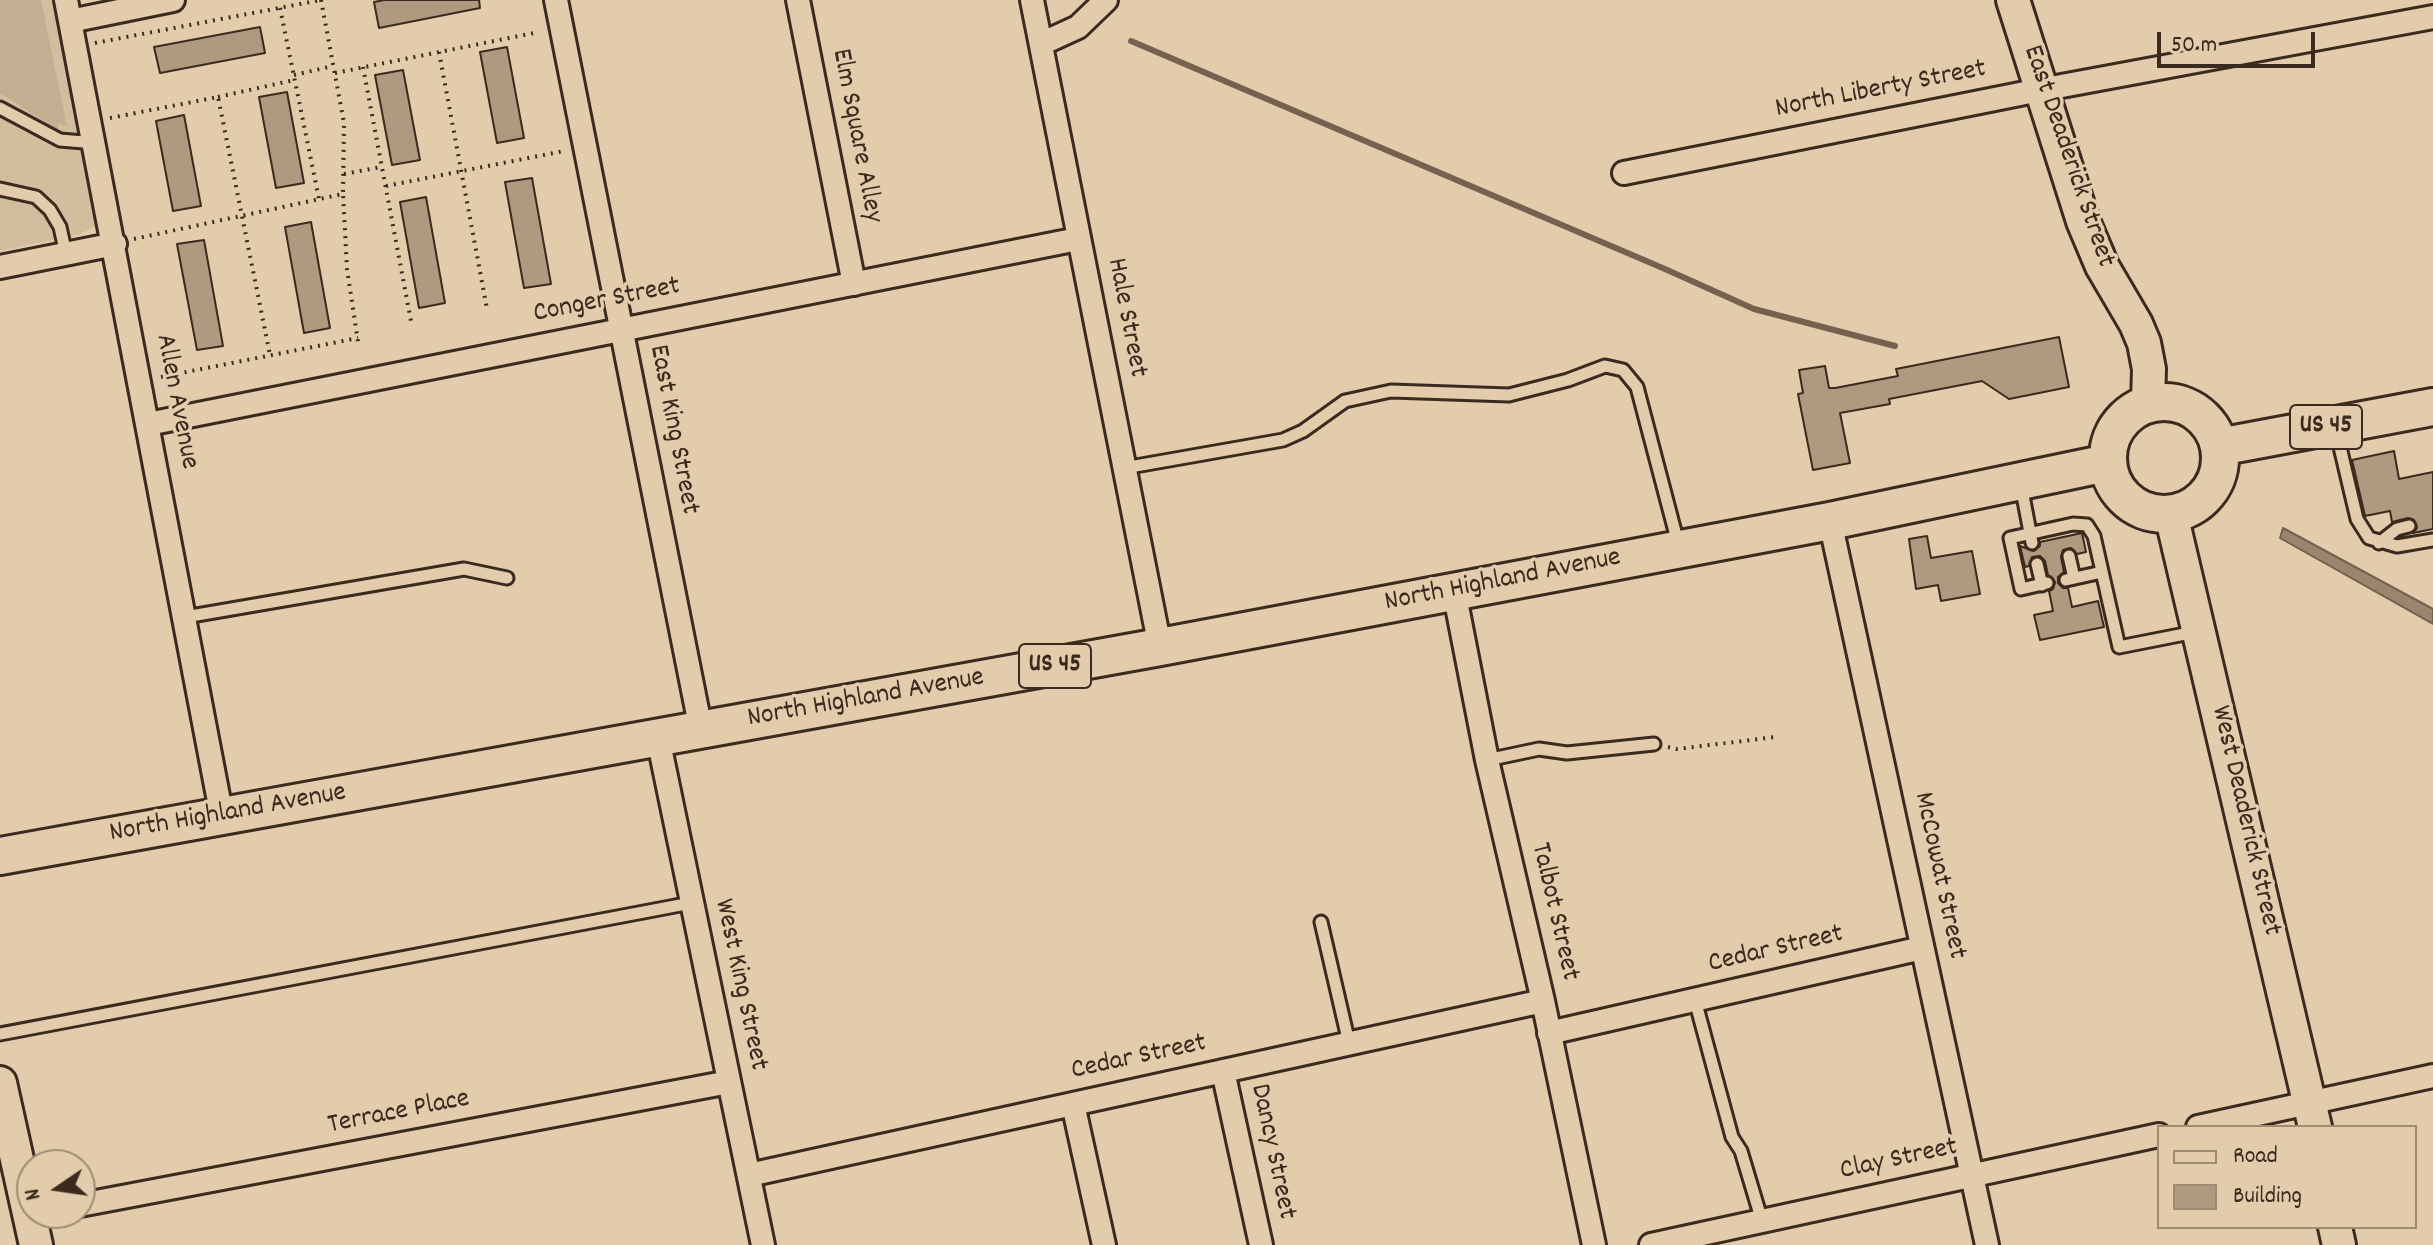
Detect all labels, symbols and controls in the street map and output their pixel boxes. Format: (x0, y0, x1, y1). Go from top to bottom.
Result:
scale bar (2161, 16, 2319, 66)
text: 50 m (2171, 29, 2217, 63)
street label: East Deaderick Street (2013, 42, 2121, 272)
street label: Elm Square Alley (822, 46, 888, 226)
street label: North Liberty Street (1773, 54, 1989, 128)
street label: Hale Street (1097, 255, 1153, 381)
street label: Conger Street (531, 271, 683, 333)
street label: Allen Avenue (145, 332, 205, 472)
street label: East King Street (639, 342, 705, 518)
road number: US 45 (2290, 405, 2362, 449)
street label: North Highland Avenue (1382, 543, 1624, 621)
road number: US 45 (1019, 644, 1091, 688)
street label: North Highland Avenue (745, 663, 987, 737)
street label: West Deaderick Street (2201, 703, 2287, 939)
street label: North Highland Avenue (107, 778, 349, 852)
street label: McCowat Street (1904, 789, 1972, 963)
street label: Talbot Street (1521, 840, 1585, 984)
street label: West King Street (704, 896, 774, 1074)
street label: Cedar Street (1705, 919, 1847, 983)
street label: Cedar Street (1068, 1028, 1210, 1090)
street label: Dancy Street (1240, 1081, 1302, 1223)
street label: Terrace Place (325, 1084, 473, 1144)
legend (2157, 1125, 2417, 1229)
street label: Clay Street (1837, 1132, 1961, 1190)
text: Road (2233, 1140, 2278, 1174)
north arrow (16, 1149, 96, 1229)
text: Building (2233, 1180, 2302, 1214)
text: N (18, 1185, 50, 1203)

